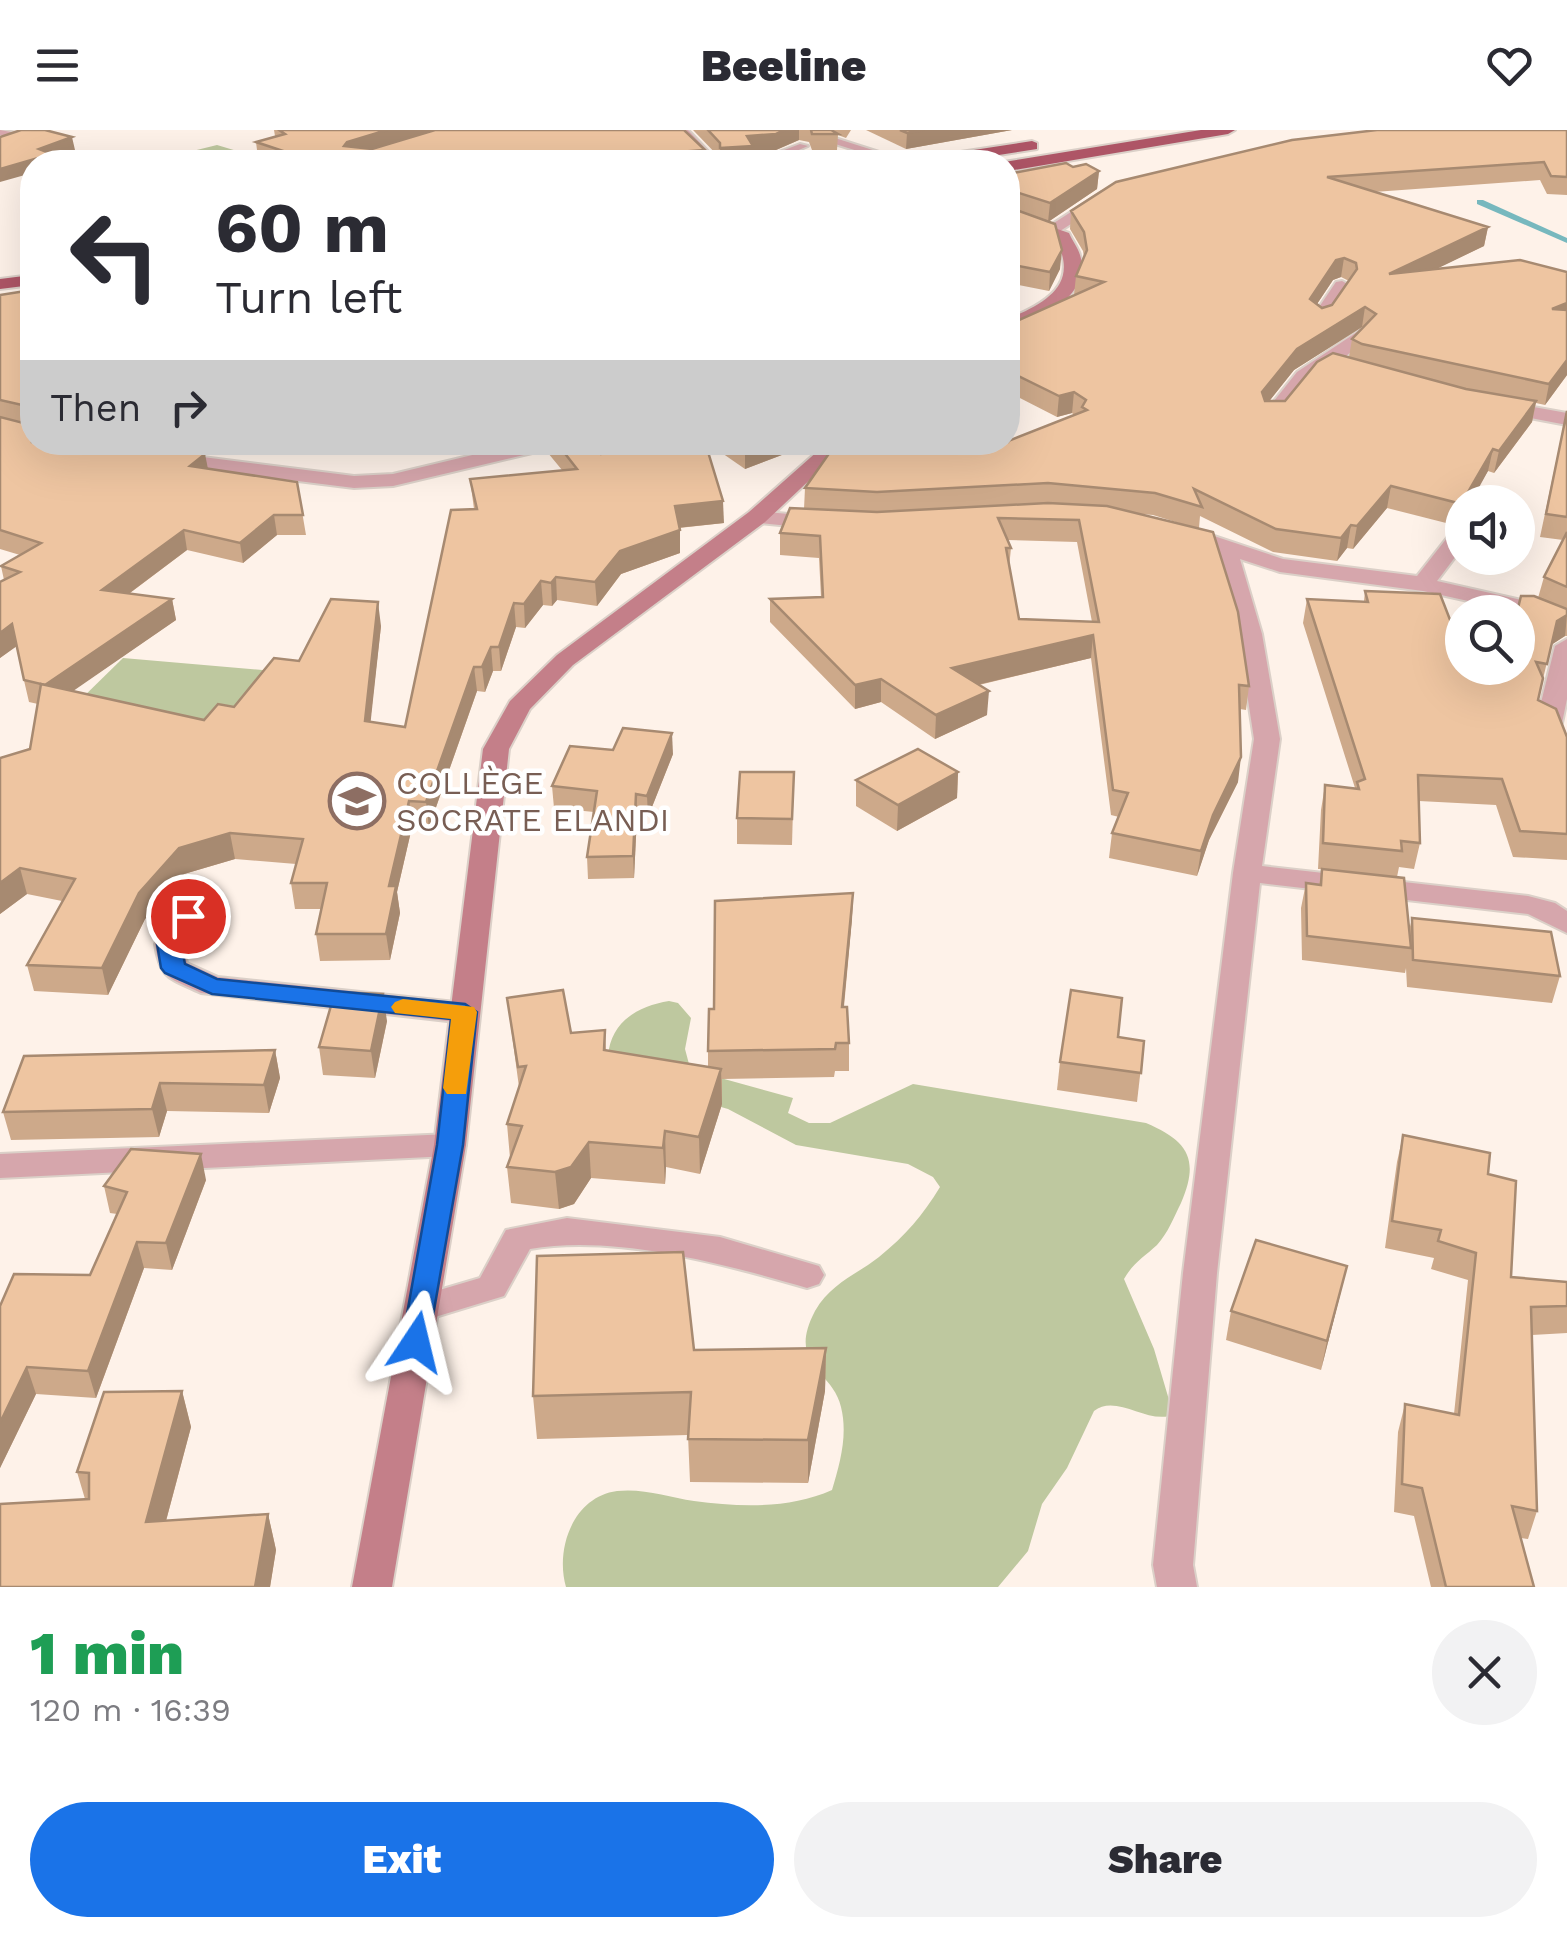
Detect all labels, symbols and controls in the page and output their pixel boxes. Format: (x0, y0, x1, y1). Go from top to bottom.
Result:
icon: menu (30, 38, 85, 93)
icon: heart (1482, 38, 1537, 93)
text: Beeline (701, 39, 866, 92)
text: 60 m (215, 187, 389, 269)
icon: left (50, 190, 180, 320)
text: Turn left (215, 271, 402, 324)
icon: right (161, 380, 216, 435)
text: Then (50, 386, 141, 430)
map controls (1445, 485, 1535, 685)
button: sound (1445, 485, 1535, 575)
button: search (1445, 595, 1535, 685)
place label: COLLÈGE SOCRATE ELANDI (396, 764, 669, 839)
school or university icon: COLLÈGE SOCRATE ELANDI (327, 771, 387, 831)
pin (146, 874, 231, 959)
icon: arrive (161, 889, 216, 944)
position arrow (364, 1290, 468, 1394)
text: 1 min (30, 1618, 184, 1689)
button: close (1432, 1620, 1537, 1725)
text: 120 m · 16:39 (30, 1691, 231, 1729)
button: Exit (30, 1802, 774, 1917)
button: Share (794, 1802, 1537, 1917)

